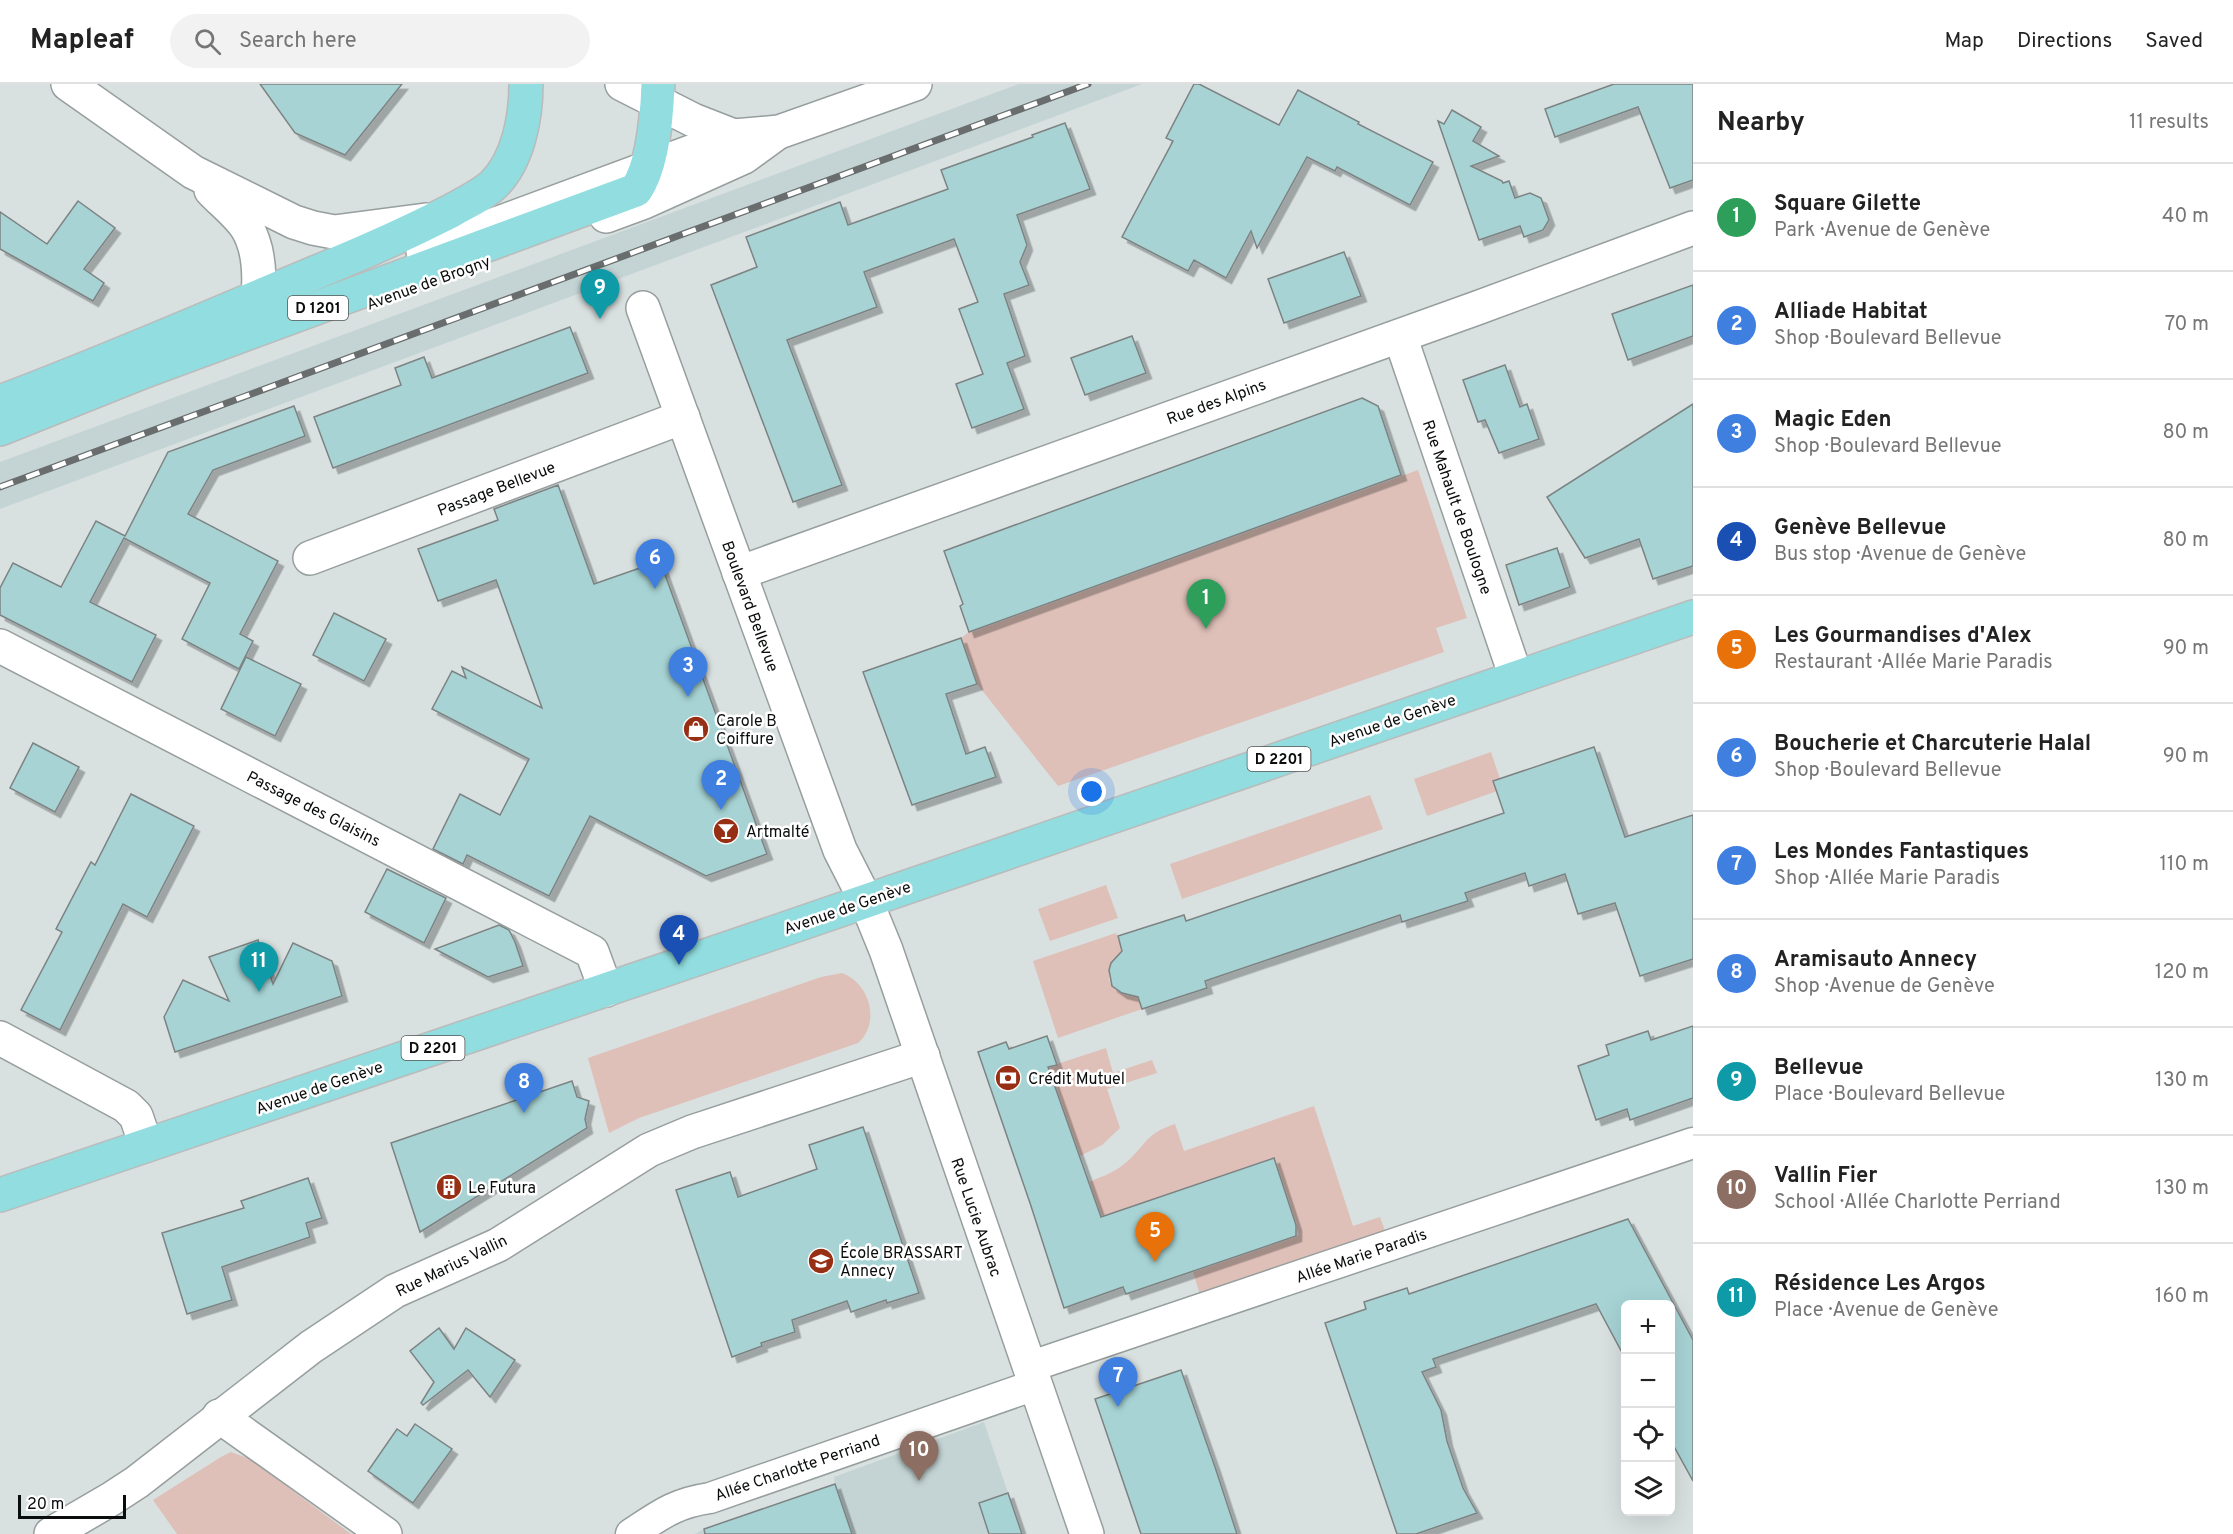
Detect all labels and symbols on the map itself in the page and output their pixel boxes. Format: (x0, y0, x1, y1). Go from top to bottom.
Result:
street label: Avenue de Brogny (364, 252, 494, 316)
pin: 9 (580, 270, 620, 319)
road number: D 1201 (288, 296, 348, 320)
street label: Rue des Alpins (1164, 376, 1269, 430)
street label: Rue Mahault de Boulogne (1417, 418, 1495, 598)
street label: Passage Bellevue (435, 458, 558, 522)
street label: Boulevard Bellevue (716, 539, 782, 675)
pin: 6 (636, 540, 674, 589)
pin: 1 (1186, 580, 1226, 629)
pin: 3 (668, 648, 708, 697)
street label: Avenue de Genève (1326, 691, 1459, 753)
place label: Carole B Coiffure (716, 712, 777, 750)
shop icon: Carole B Coiffure (681, 714, 711, 744)
road number: D 2201 (1248, 747, 1310, 771)
pin: 2 (702, 760, 740, 810)
street label: Passage des Glaisins (243, 767, 383, 852)
your location (1077, 777, 1106, 806)
bar icon: Artmalté (711, 816, 741, 846)
place label: Artmalté (746, 823, 809, 843)
street label: Avenue de Genève (781, 878, 914, 940)
pin: 4 (660, 916, 698, 965)
pin: 11 (240, 942, 278, 992)
road number: D 2201 (402, 1036, 464, 1060)
street label: Avenue de Genève (253, 1058, 386, 1120)
bank icon: Crédit Mutuel (993, 1063, 1023, 1093)
pin: 8 (504, 1064, 544, 1113)
place label: Crédit Mutuel (1028, 1070, 1125, 1090)
street label: Rue Lucie Aubrac (945, 1155, 1005, 1280)
building icon: Le Futura (434, 1172, 464, 1202)
place label: Le Futura (468, 1179, 536, 1199)
pin: 5 (1136, 1212, 1174, 1262)
street label: Allée Marie Paradis (1293, 1225, 1430, 1289)
street label: Rue Marius Vallin (393, 1231, 511, 1302)
place label: École BRASSART Annecy (840, 1242, 963, 1282)
school or university icon: École BRASSART Annecy (806, 1246, 836, 1276)
pin: 7 (1098, 1358, 1138, 1407)
street label: Allée Charlotte Perriand (712, 1431, 883, 1507)
pin: 10 (900, 1432, 938, 1481)
scale bar (18, 1492, 126, 1520)

